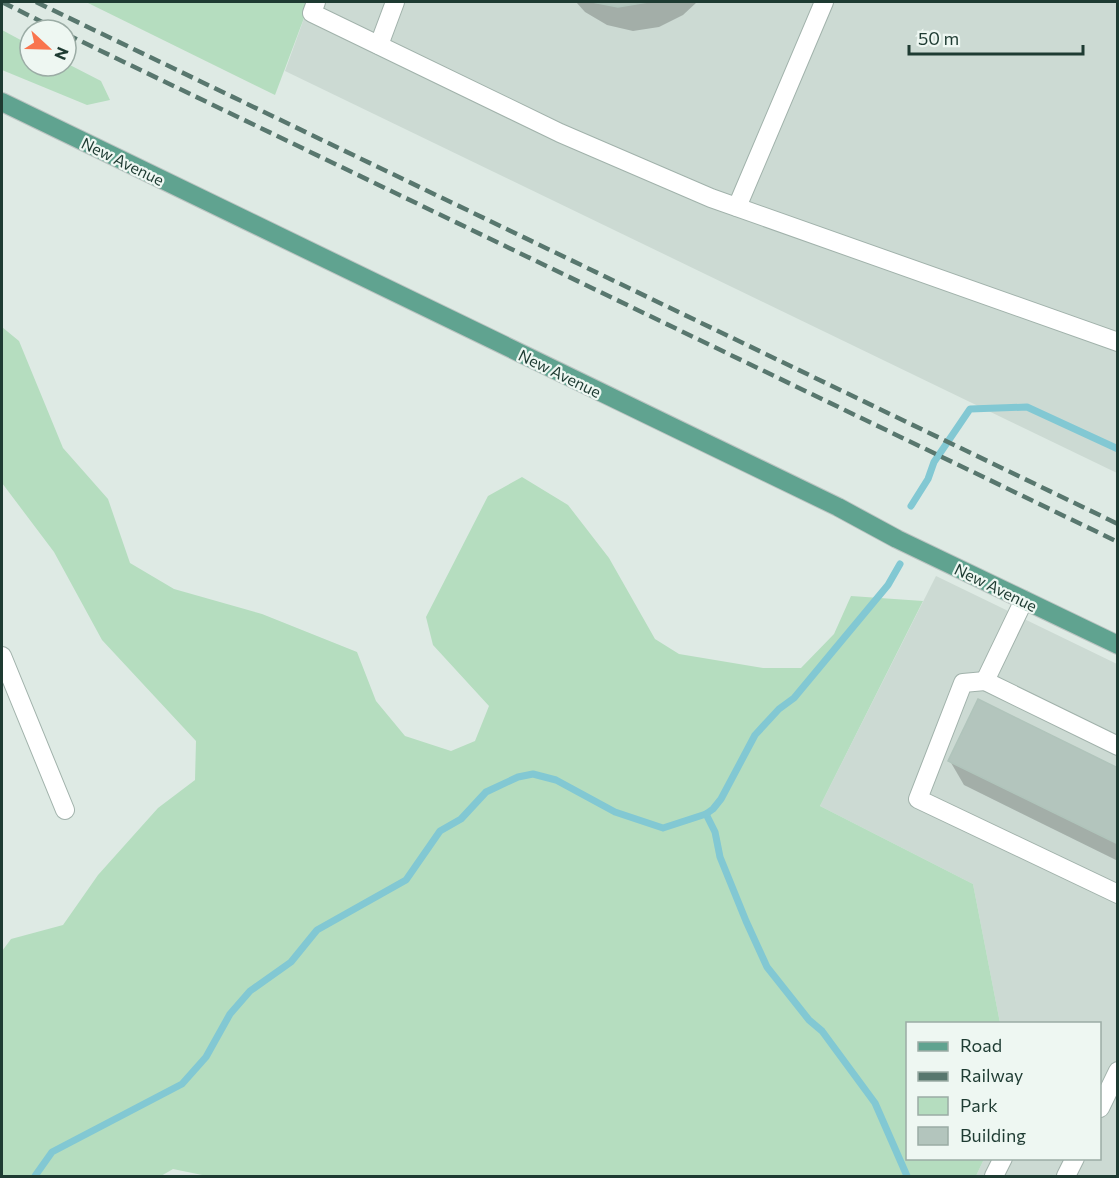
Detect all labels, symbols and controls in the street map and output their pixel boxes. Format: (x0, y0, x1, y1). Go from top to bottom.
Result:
north arrow (18, 18, 78, 78)
scale bar (909, 18, 1083, 56)
text: 50 m (918, 27, 959, 49)
text: N (51, 45, 73, 63)
street label: New Avenue (79, 133, 167, 189)
street label: New Avenue (516, 345, 604, 401)
street label: New Avenue (952, 559, 1040, 615)
legend (906, 1022, 1101, 1160)
text: Road (960, 1034, 1002, 1056)
text: Railway (960, 1064, 1023, 1086)
text: Park (960, 1094, 998, 1116)
text: Building (960, 1124, 1026, 1146)

